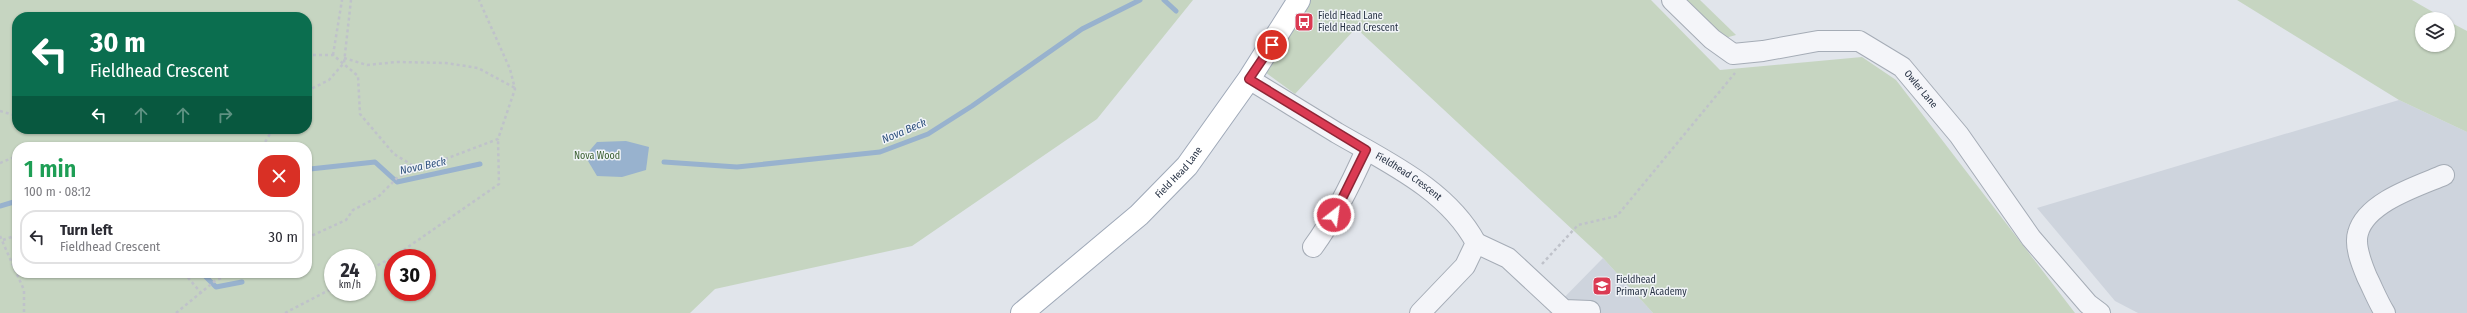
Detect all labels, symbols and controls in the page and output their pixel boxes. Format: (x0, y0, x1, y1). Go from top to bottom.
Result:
place label: Field Head Lane Field Head Crescent (1318, 10, 1399, 34)
bus stop icon: Field Head Lane Field Head Crescent (1293, 11, 1315, 33)
map controls (2415, 12, 2455, 52)
button: layers (2415, 12, 2455, 52)
text: 30 m (90, 26, 146, 59)
icon: left (24, 28, 76, 80)
pin (1255, 28, 1289, 62)
icon: arrive (1261, 34, 1283, 56)
text: Fieldhead Crescent (90, 60, 229, 82)
street label: Owler Lane (1901, 68, 1940, 111)
icon: left (88, 104, 110, 126)
icon: ahead (130, 104, 152, 126)
icon: ahead (172, 104, 194, 126)
icon: right (214, 104, 236, 126)
water label: Nova Beck (880, 116, 929, 146)
street label: Field Head Lane (1153, 144, 1205, 201)
park label: Nova Wood (574, 150, 620, 162)
street label: Fieldhead Crescent (1373, 150, 1445, 204)
text: 1 min (24, 155, 76, 183)
button: close (258, 155, 300, 197)
water label: Nova Beck (399, 155, 448, 177)
text: 100 m · 08:12 (24, 184, 91, 199)
position arrow (1313, 194, 1355, 236)
text: Turn left (60, 221, 113, 239)
icon: left (26, 226, 48, 248)
text: 30 m (268, 228, 298, 246)
text: Fieldhead Crescent (60, 239, 160, 254)
speed limit sign: 30 (384, 249, 436, 301)
text: 24 (340, 258, 360, 282)
place label: Fieldhead Primary Academy (1616, 274, 1687, 298)
school or university icon: Fieldhead Primary Academy (1591, 275, 1613, 297)
text: km/h (339, 279, 361, 291)

